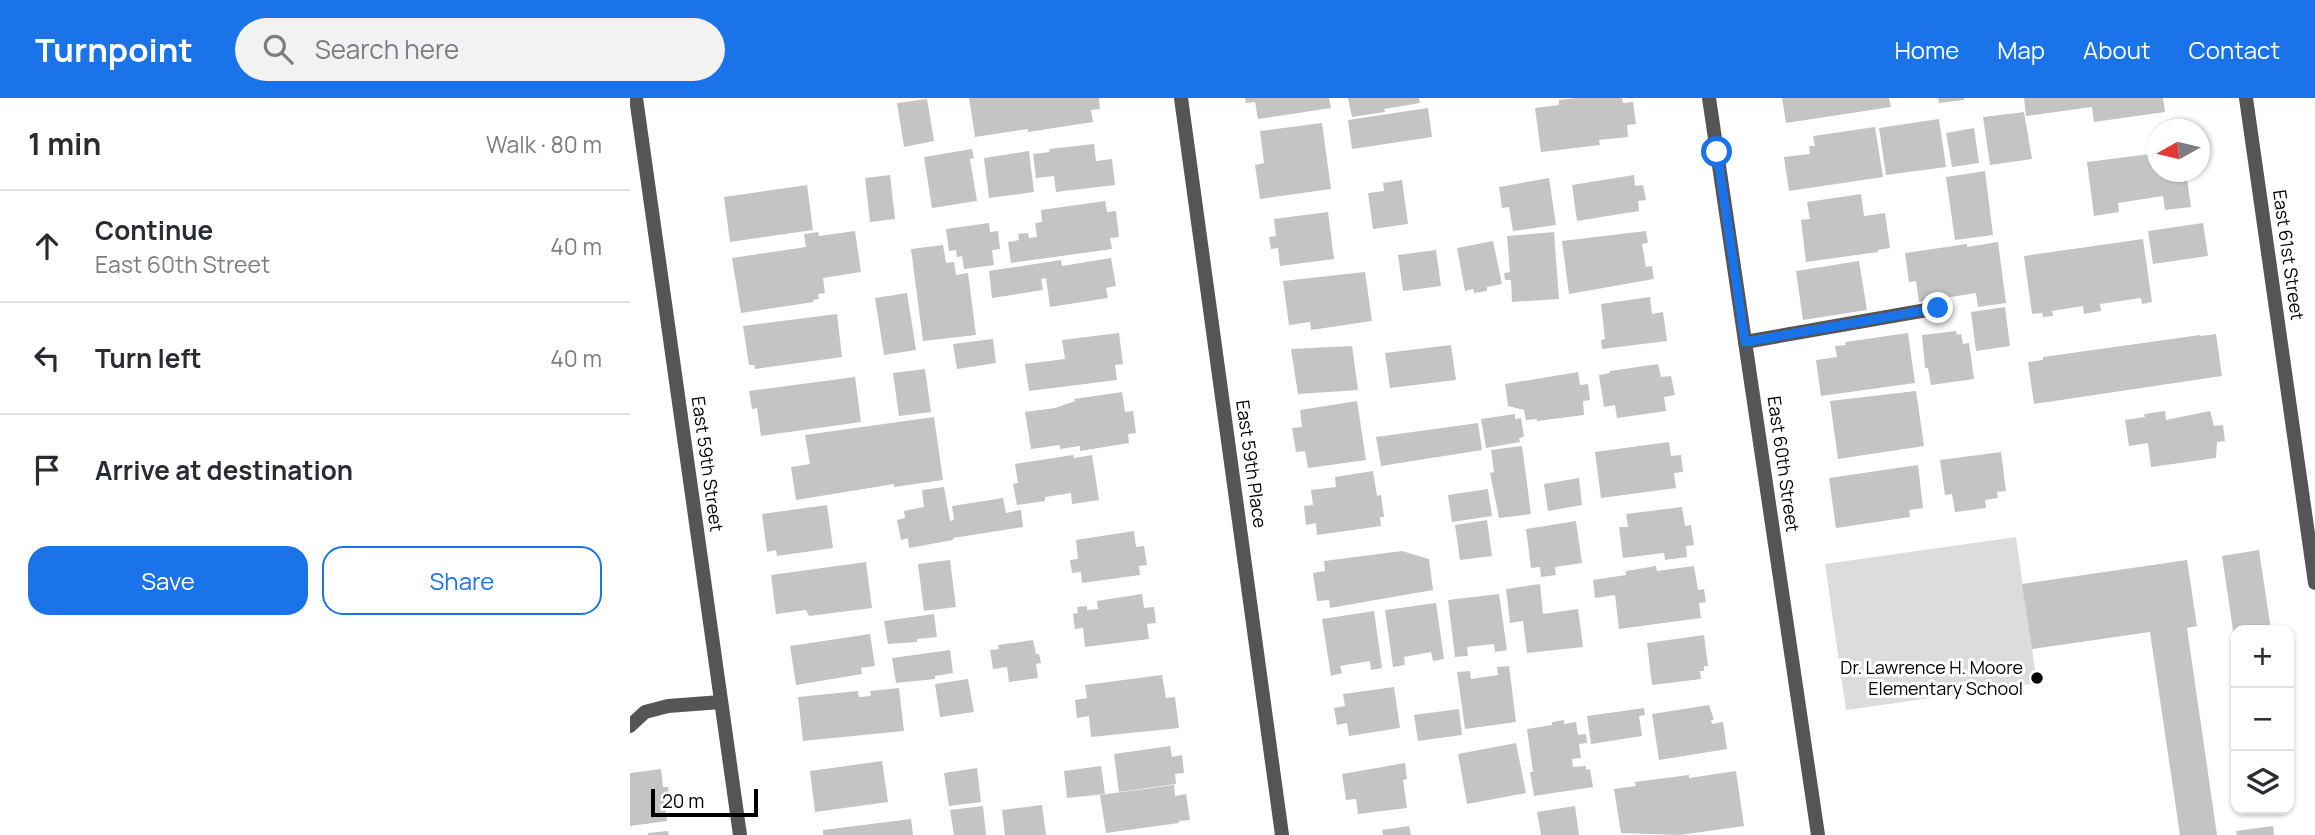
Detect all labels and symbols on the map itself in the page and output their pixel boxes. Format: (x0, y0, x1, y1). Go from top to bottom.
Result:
north arrow (2147, 119, 2210, 182)
route start (1701, 136, 1732, 167)
street label: East 61st Street (2268, 188, 2310, 322)
route end (1922, 292, 1953, 323)
street label: East 60th Street (1763, 394, 1805, 533)
street label: East 59th Street (687, 395, 729, 533)
street label: East 59th Place (1231, 398, 1273, 529)
place label: Dr. Lawrence H. Moore Elementary School (1840, 655, 2023, 700)
marker: Dr. Lawrence H. Moore Elementary School (2029, 670, 2045, 686)
scale bar (651, 786, 758, 818)

